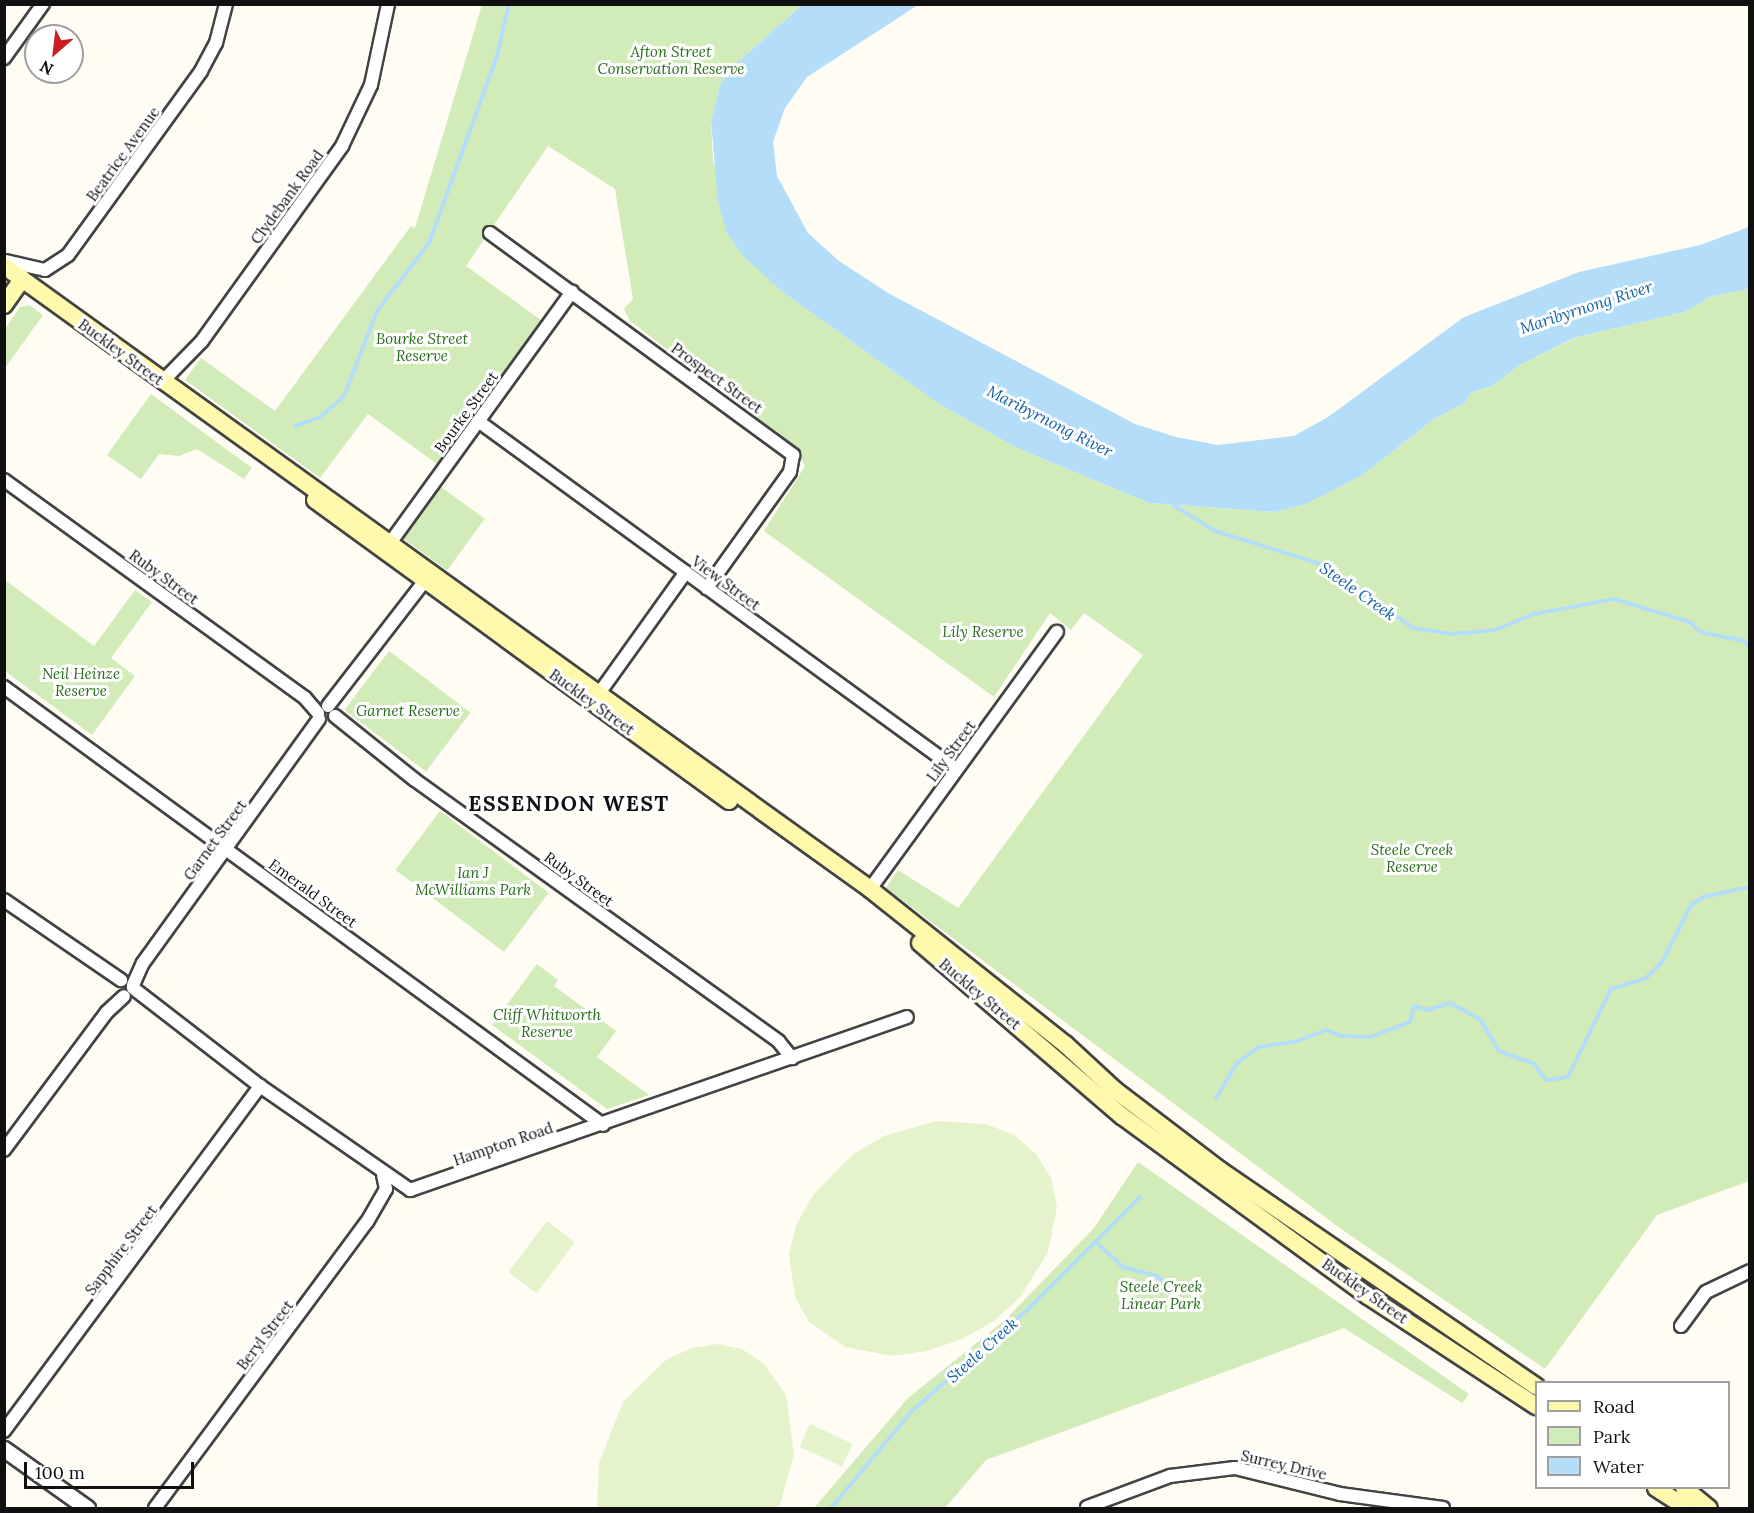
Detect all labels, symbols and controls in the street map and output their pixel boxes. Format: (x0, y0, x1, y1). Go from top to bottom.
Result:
north arrow (24, 24, 84, 84)
park label: Afton Street Conservation Reserve (597, 42, 745, 77)
text: N (36, 56, 57, 80)
street label: Beatrice Avenue (83, 103, 163, 205)
street label: Clydebank Road (247, 147, 327, 247)
water label: Maribyrnong River (1517, 276, 1655, 338)
street label: Buckley Street (75, 315, 167, 389)
park label: Bourke Street Reserve (376, 329, 468, 364)
street label: Prospect Street (668, 339, 766, 417)
street label: Bourke Street (430, 368, 502, 456)
water label: Maribyrnong River (984, 381, 1116, 461)
street label: Ruby Street (126, 546, 202, 608)
street label: View Street (688, 552, 764, 614)
water label: Steele Creek (1316, 558, 1400, 624)
park label: Lily Reserve (942, 623, 1024, 641)
park label: Neil Heinze Reserve (42, 664, 120, 699)
street label: Buckley Street (546, 665, 638, 739)
park label: Garnet Reserve (356, 702, 460, 720)
street label: Lily Street (923, 717, 979, 785)
district label: ESSENDON WEST (468, 791, 670, 817)
street label: Garnet Street (180, 796, 250, 884)
park label: Steele Creek Reserve (1371, 840, 1453, 875)
street label: Ruby Street (541, 848, 617, 910)
street label: Emerald Street (265, 855, 361, 931)
park label: Ian J McWilliams Park (415, 863, 531, 898)
street label: Buckley Street (936, 955, 1024, 1033)
park label: Cliff Whitworth Reserve (493, 1005, 601, 1040)
street label: Hampton Road (451, 1119, 555, 1169)
street label: Sapphire Street (81, 1201, 161, 1299)
street label: Buckley Street (1319, 1255, 1411, 1327)
park label: Steele Creek Linear Park (1120, 1277, 1202, 1312)
street label: Beryl Street (233, 1297, 297, 1373)
water label: Steele Creek (943, 1313, 1021, 1387)
legend (1535, 1381, 1730, 1489)
text: Road (1593, 1395, 1635, 1418)
text: Park (1593, 1425, 1630, 1448)
street label: Surrey Drive (1239, 1446, 1329, 1484)
scale bar (27, 1450, 196, 1488)
text: Water (1593, 1455, 1644, 1478)
text: 100 m (35, 1461, 85, 1484)

